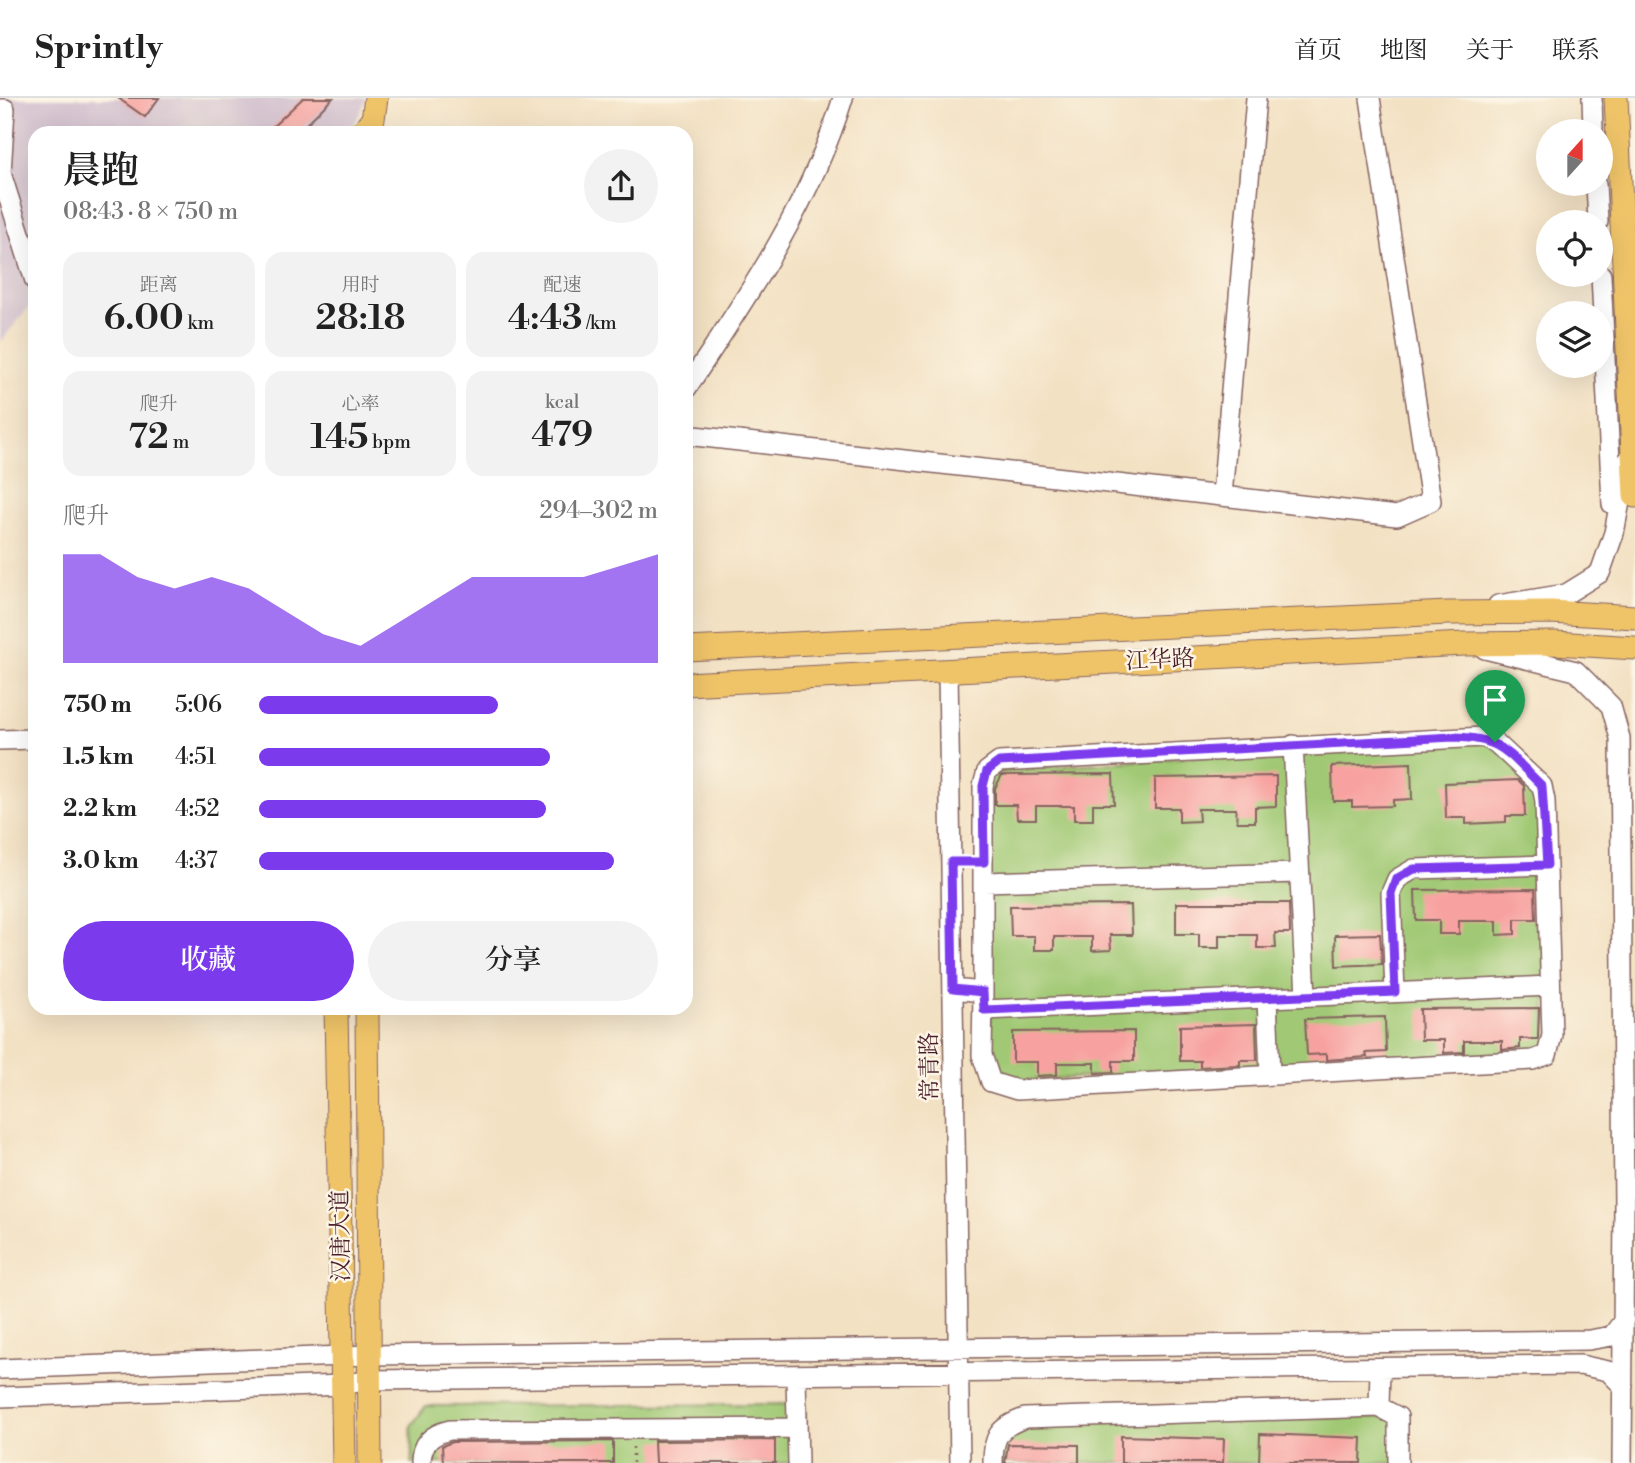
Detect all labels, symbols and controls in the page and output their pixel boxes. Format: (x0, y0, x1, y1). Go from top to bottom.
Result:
text: Sprintly (35, 28, 163, 69)
text: 首页 (1294, 36, 1342, 66)
text: 地图 (1380, 36, 1428, 66)
text: 关于 (1466, 36, 1514, 66)
text: 联系 (1552, 36, 1600, 66)
north arrow (1536, 119, 1614, 196)
map controls (1536, 119, 1613, 378)
text: 晨跑 (63, 148, 139, 195)
button: share (584, 149, 658, 223)
text: 08:43 · 8 × 750 m (63, 198, 238, 226)
button: locate (1536, 210, 1613, 287)
text: 距离 (140, 273, 178, 297)
text: 用时 (341, 273, 380, 297)
text: 配速 (543, 273, 581, 297)
text: 6.00 (103, 297, 184, 340)
text: 28:18 (316, 297, 405, 340)
text: 4:43 (508, 297, 582, 340)
button: layers (1536, 301, 1613, 378)
text: km (184, 311, 214, 335)
text: /km (582, 311, 617, 335)
text: kcal (545, 390, 579, 414)
text: 爬升 (140, 392, 178, 416)
text: 心率 (341, 392, 380, 416)
text: 479 (531, 414, 593, 457)
text: 72 (128, 416, 169, 459)
text: 145 (310, 416, 368, 459)
text: m (169, 430, 189, 454)
text: bpm (368, 430, 411, 454)
text: 294–302 m (539, 497, 658, 525)
text: 爬升 (63, 502, 109, 530)
street label: 江华路 (1125, 644, 1195, 676)
pin (1465, 670, 1525, 742)
icon: arrive (1476, 681, 1514, 719)
text: 750 m (63, 691, 132, 719)
text: 5:06 (175, 691, 222, 719)
text: 1.5 km (63, 743, 134, 771)
text: 4:51 (175, 743, 216, 771)
text: 2.2 km (63, 795, 137, 823)
text: 4:52 (175, 795, 220, 823)
text: 3.0 km (63, 847, 139, 875)
text: 4:37 (175, 847, 218, 875)
button: 收藏 (63, 921, 354, 1001)
button: 分享 (368, 921, 658, 1001)
street label: 常青路 (915, 1032, 945, 1102)
street label: 汉唐大道 (326, 1190, 356, 1282)

